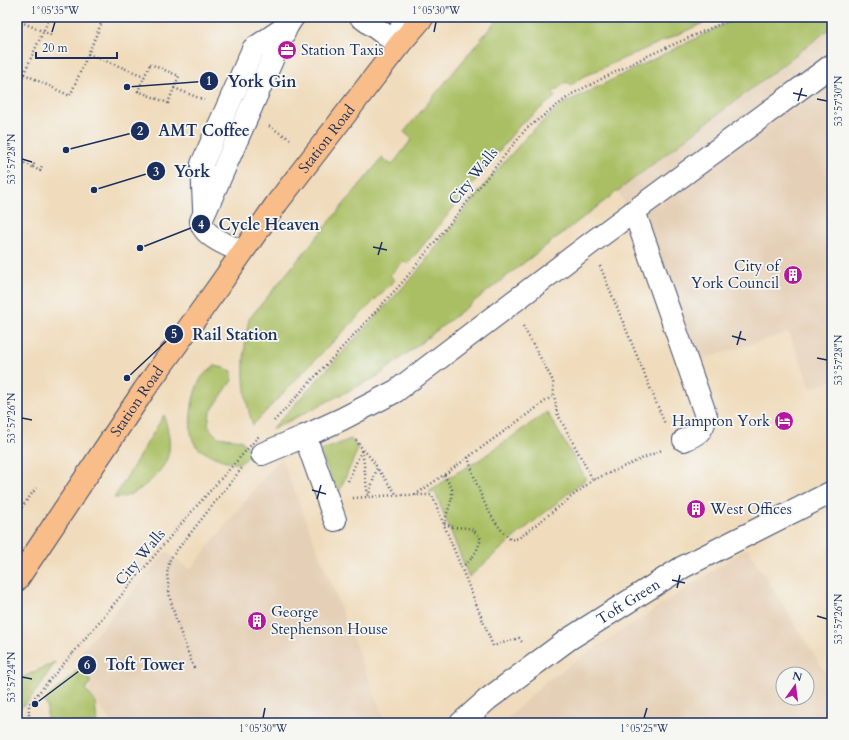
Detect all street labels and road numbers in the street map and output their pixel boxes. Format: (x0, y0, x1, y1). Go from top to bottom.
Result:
street label: Station Road (294, 101, 359, 177)
street label: City Walls (444, 143, 502, 209)
street label: Station Road (106, 362, 168, 441)
street label: City Walls (110, 524, 170, 590)
street label: Toft Green (592, 574, 664, 629)

